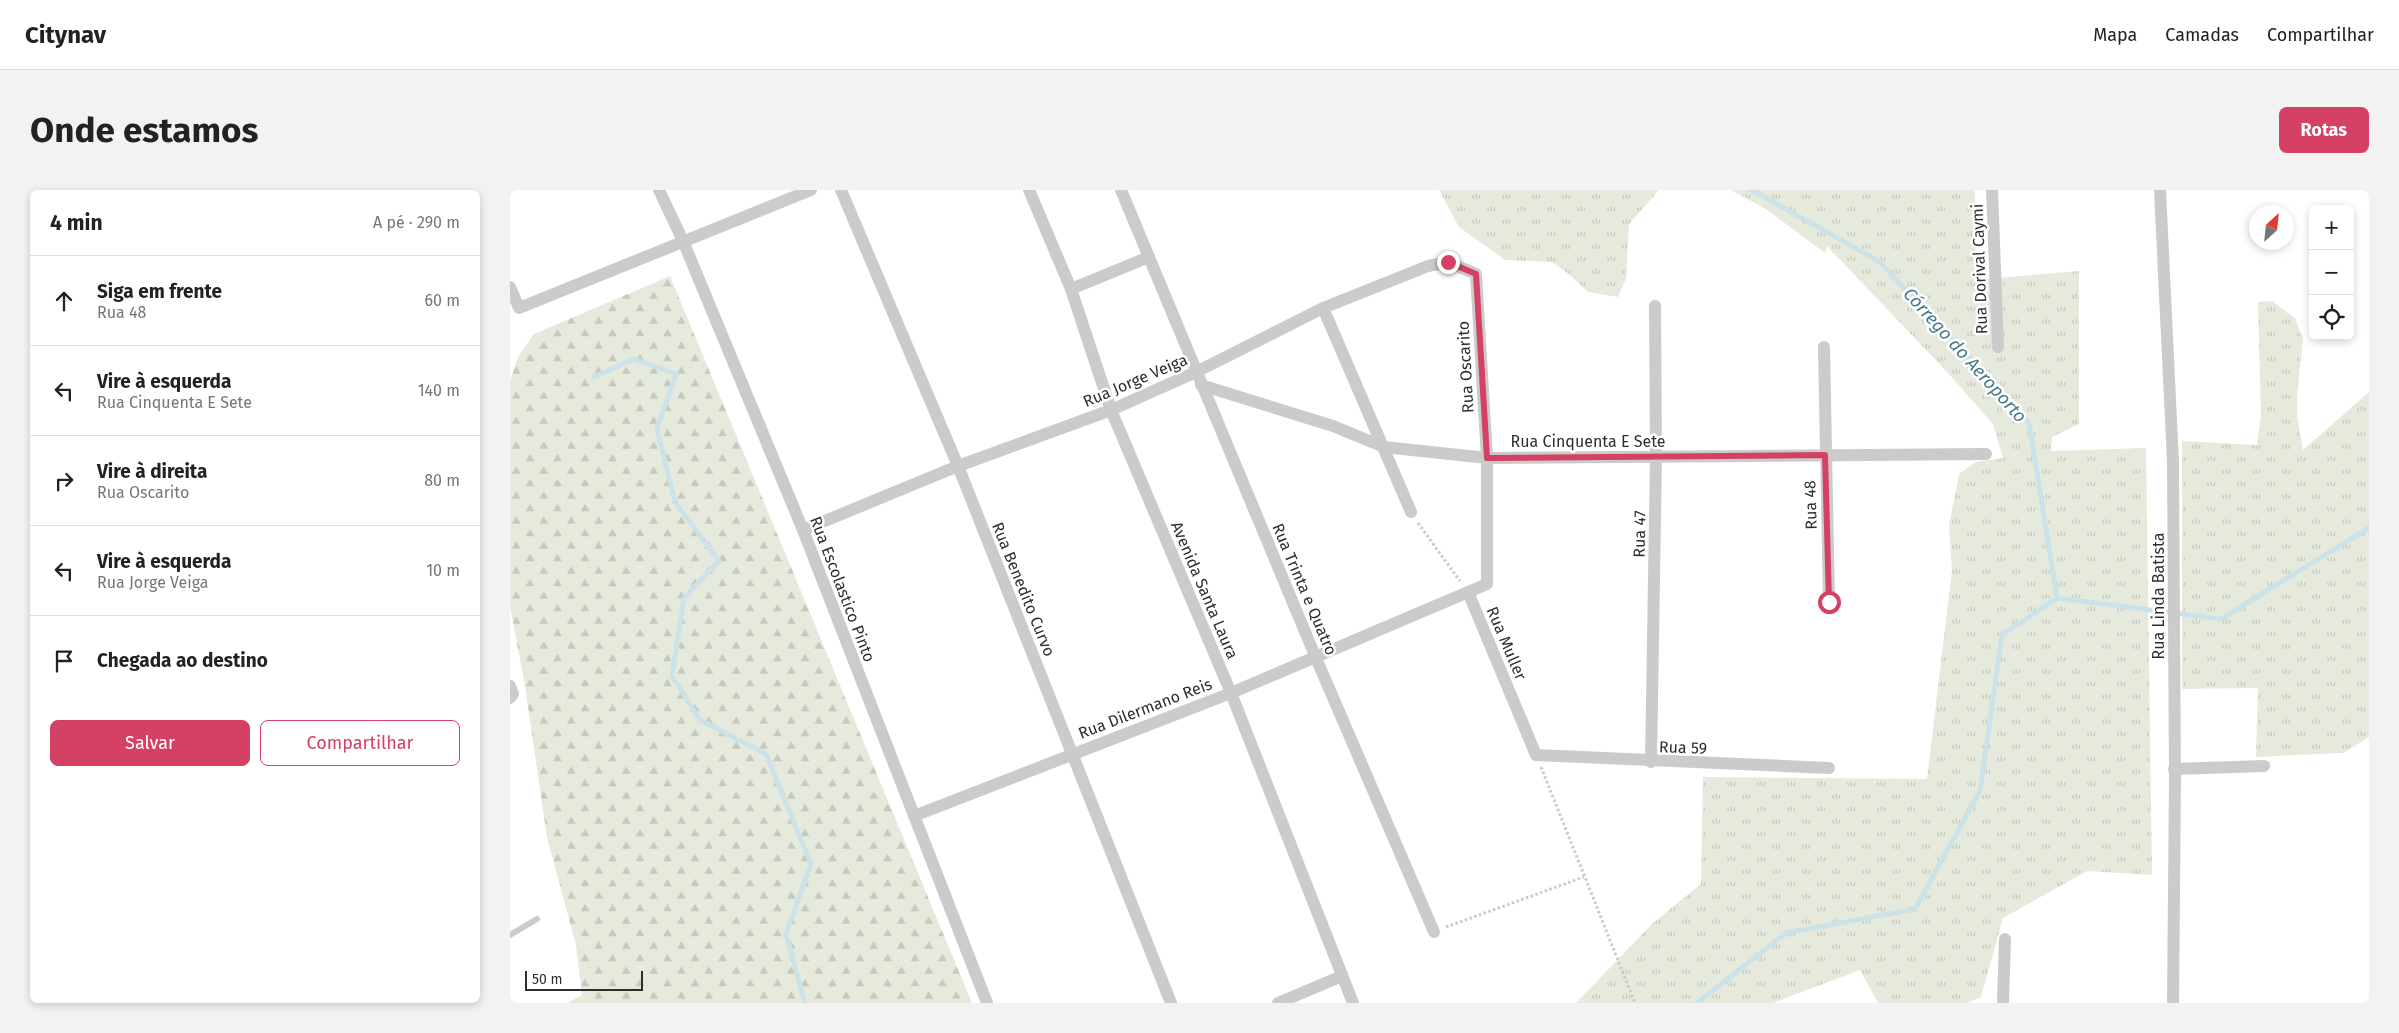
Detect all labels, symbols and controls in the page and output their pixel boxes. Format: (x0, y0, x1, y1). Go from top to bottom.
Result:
text: Citynav (25, 21, 106, 49)
text: Mapa (2093, 24, 2137, 46)
text: Camadas (2165, 24, 2239, 46)
text: Compartilhar (2267, 24, 2374, 46)
button: Rotas (2279, 107, 2369, 153)
text: Onde estamos (30, 109, 258, 151)
street label: Rua Dorival Caymi (1968, 203, 1991, 335)
north arrow (2249, 205, 2294, 250)
map controls (2309, 205, 2354, 340)
button: + (2309, 205, 2354, 250)
text: 4 min (50, 210, 103, 236)
text: A pé · 290 m (373, 213, 460, 232)
button: − (2309, 250, 2354, 295)
route end (1437, 251, 1460, 274)
text: Siga em frente (97, 280, 222, 303)
water label: Córrego do Aeroporto (1899, 283, 2031, 427)
icon: ahead (50, 287, 78, 315)
text: 60 m (425, 291, 460, 310)
button: locate (2309, 295, 2354, 340)
text: Rua 48 (97, 303, 146, 322)
street label: Rua Oscarito (1454, 320, 1477, 414)
street label: Rua Jorge Veiga (1080, 350, 1190, 411)
text: Vire à esquerda (97, 370, 231, 393)
icon: left (50, 377, 78, 405)
text: 140 m (418, 381, 460, 400)
text: Rua Cinquenta E Sete (97, 393, 252, 412)
street label: Rua Cinquenta E Sete (1511, 432, 1665, 451)
text: Vire à direita (97, 460, 207, 483)
icon: right (50, 467, 78, 495)
text: 80 m (424, 471, 460, 490)
street label: Rua 48 (1800, 480, 1821, 530)
text: Rua Oscarito (97, 483, 189, 502)
street label: Rua 47 (1630, 510, 1649, 558)
street label: Rua Escolastico Pinto (806, 514, 879, 665)
street label: Rua Benedito Curvo (988, 519, 1059, 659)
street label: Avenida Santa Laura (1167, 519, 1242, 662)
street label: Rua Trinta e Quatro (1268, 520, 1341, 658)
street label: Rua Linda Batista (2149, 533, 2168, 659)
text: Vire à esquerda (97, 550, 231, 573)
icon: left (50, 557, 78, 585)
text: 10 m (426, 561, 460, 580)
text: Rua Jorge Veiga (97, 573, 209, 592)
route start (1818, 591, 1841, 614)
street label: Rua Muller (1483, 604, 1531, 684)
icon: arrive (50, 647, 78, 675)
text: Chegada ao destino (97, 649, 268, 672)
street label: Rua Dilermano Reis (1076, 674, 1215, 743)
button: Salvar (50, 720, 250, 766)
button: Compartilhar (260, 720, 460, 766)
street label: Rua 59 (1659, 737, 1707, 758)
scale bar (525, 968, 642, 991)
text: 50 m (532, 971, 563, 988)

